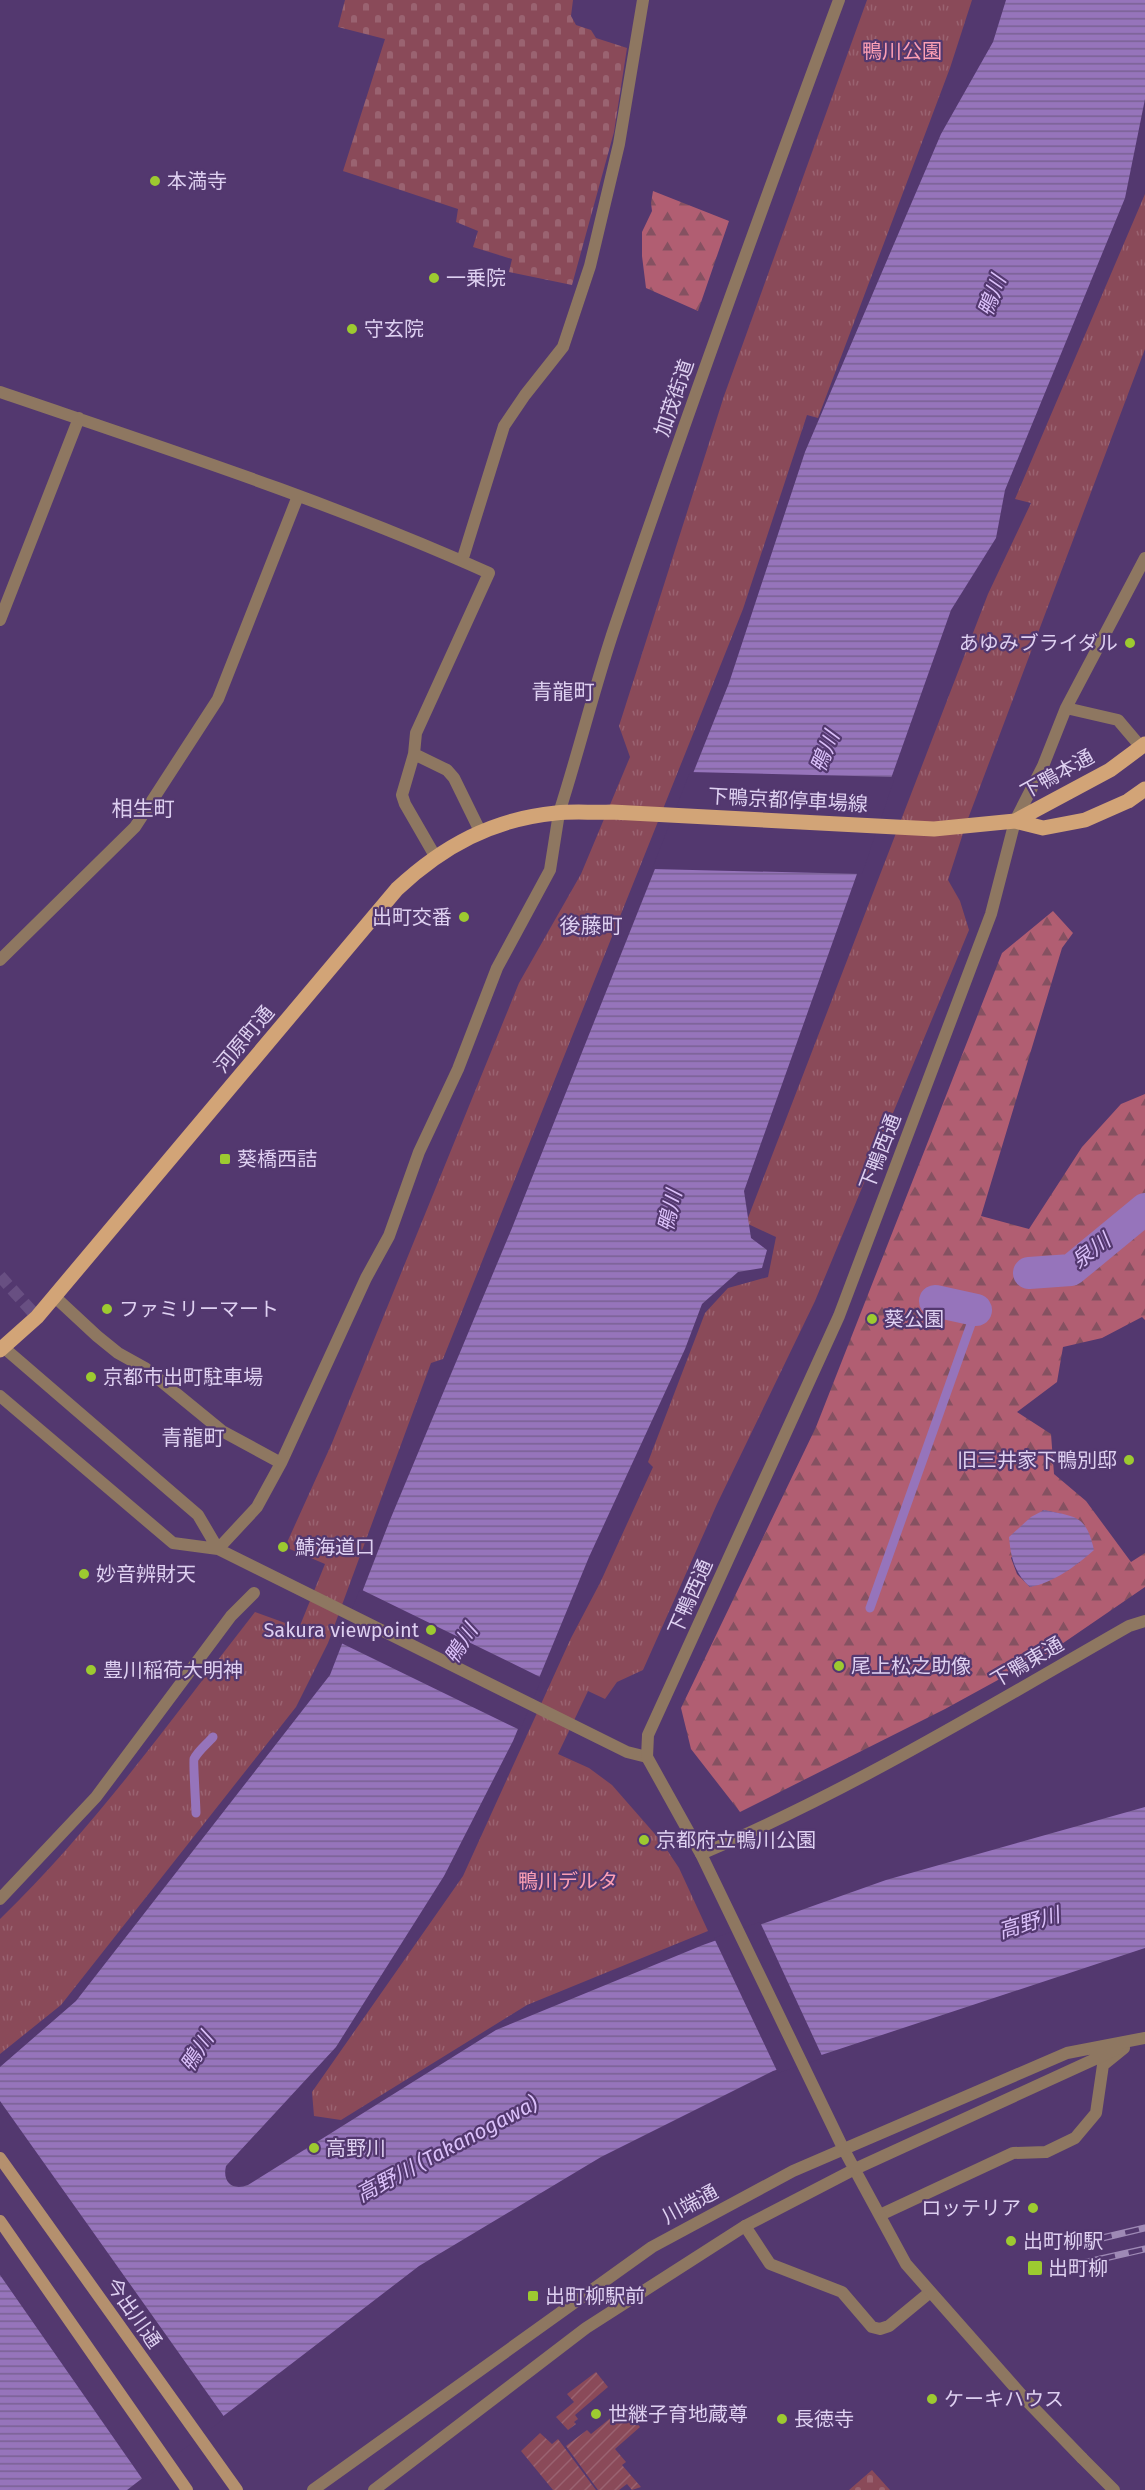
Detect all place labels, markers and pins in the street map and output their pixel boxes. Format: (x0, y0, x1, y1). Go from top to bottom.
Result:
place label: 本満寺 (167, 169, 227, 193)
marker: 本満寺 (148, 174, 162, 188)
place label: 一乗院 (446, 266, 506, 290)
marker: 一乗院 (427, 271, 441, 285)
place label: 守玄院 (364, 317, 424, 341)
marker: 守玄院 (345, 322, 359, 336)
place label: あゆみブライダル (959, 631, 1118, 655)
marker: あゆみブライダル (1123, 636, 1137, 650)
place label: 出町交番 (372, 905, 452, 929)
marker: 出町交番 (457, 910, 471, 924)
place label: 葵橋西詰 (237, 1147, 317, 1171)
marker: 葵橋西詰 (218, 1152, 232, 1166)
place label: ファミリーマート (119, 1297, 279, 1321)
marker: ファミリーマート (100, 1302, 114, 1316)
place label: 葵公園 (884, 1307, 944, 1331)
marker: 葵公園 (865, 1312, 879, 1326)
place label: 京都市出町駐車場 (103, 1365, 263, 1389)
marker: 京都市出町駐車場 (84, 1370, 98, 1384)
place label: 旧三井家下鴨別邸 (957, 1448, 1117, 1472)
marker: 旧三井家下鴨別邸 (1122, 1453, 1136, 1467)
place label: 鯖海道口 (295, 1535, 375, 1559)
marker: 鯖海道口 (276, 1540, 290, 1554)
place label: 妙音辨財天 (96, 1562, 196, 1586)
marker: 妙音辨財天 (77, 1567, 91, 1581)
place label: Sakura viewpoint (263, 1618, 420, 1642)
marker: Sakura viewpoint (424, 1623, 438, 1637)
place label: 尾上松之助像 (851, 1654, 971, 1678)
place label: 豊川稲荷大明神 (103, 1658, 243, 1682)
marker: 尾上松之助像 (832, 1659, 846, 1673)
marker: 豊川稲荷大明神 (84, 1663, 98, 1677)
place label: 京都府立鴨川公園 (656, 1828, 816, 1852)
marker: 京都府立鴨川公園 (637, 1833, 651, 1847)
place label: 高野川 (326, 2136, 386, 2160)
marker: 高野川 (307, 2141, 321, 2155)
place label: ロッテリア (921, 2196, 1021, 2220)
marker: ロッテリア (1026, 2201, 1040, 2215)
place label: 出町柳駅 (1023, 2229, 1103, 2253)
marker: 出町柳駅 (1004, 2234, 1018, 2248)
place label: 出町柳 (1048, 2256, 1108, 2280)
marker: 出町柳 (1026, 2259, 1044, 2277)
place label: 出町柳駅前 (545, 2284, 645, 2308)
marker: 出町柳駅前 (526, 2289, 540, 2303)
place label: ケーキハウス (944, 2387, 1064, 2411)
marker: ケーキハウス (925, 2392, 939, 2406)
place label: 世継子育地蔵尊 (608, 2402, 748, 2426)
marker: 世継子育地蔵尊 (589, 2407, 603, 2421)
place label: 長徳寺 (794, 2407, 854, 2431)
marker: 長徳寺 (775, 2412, 789, 2426)

